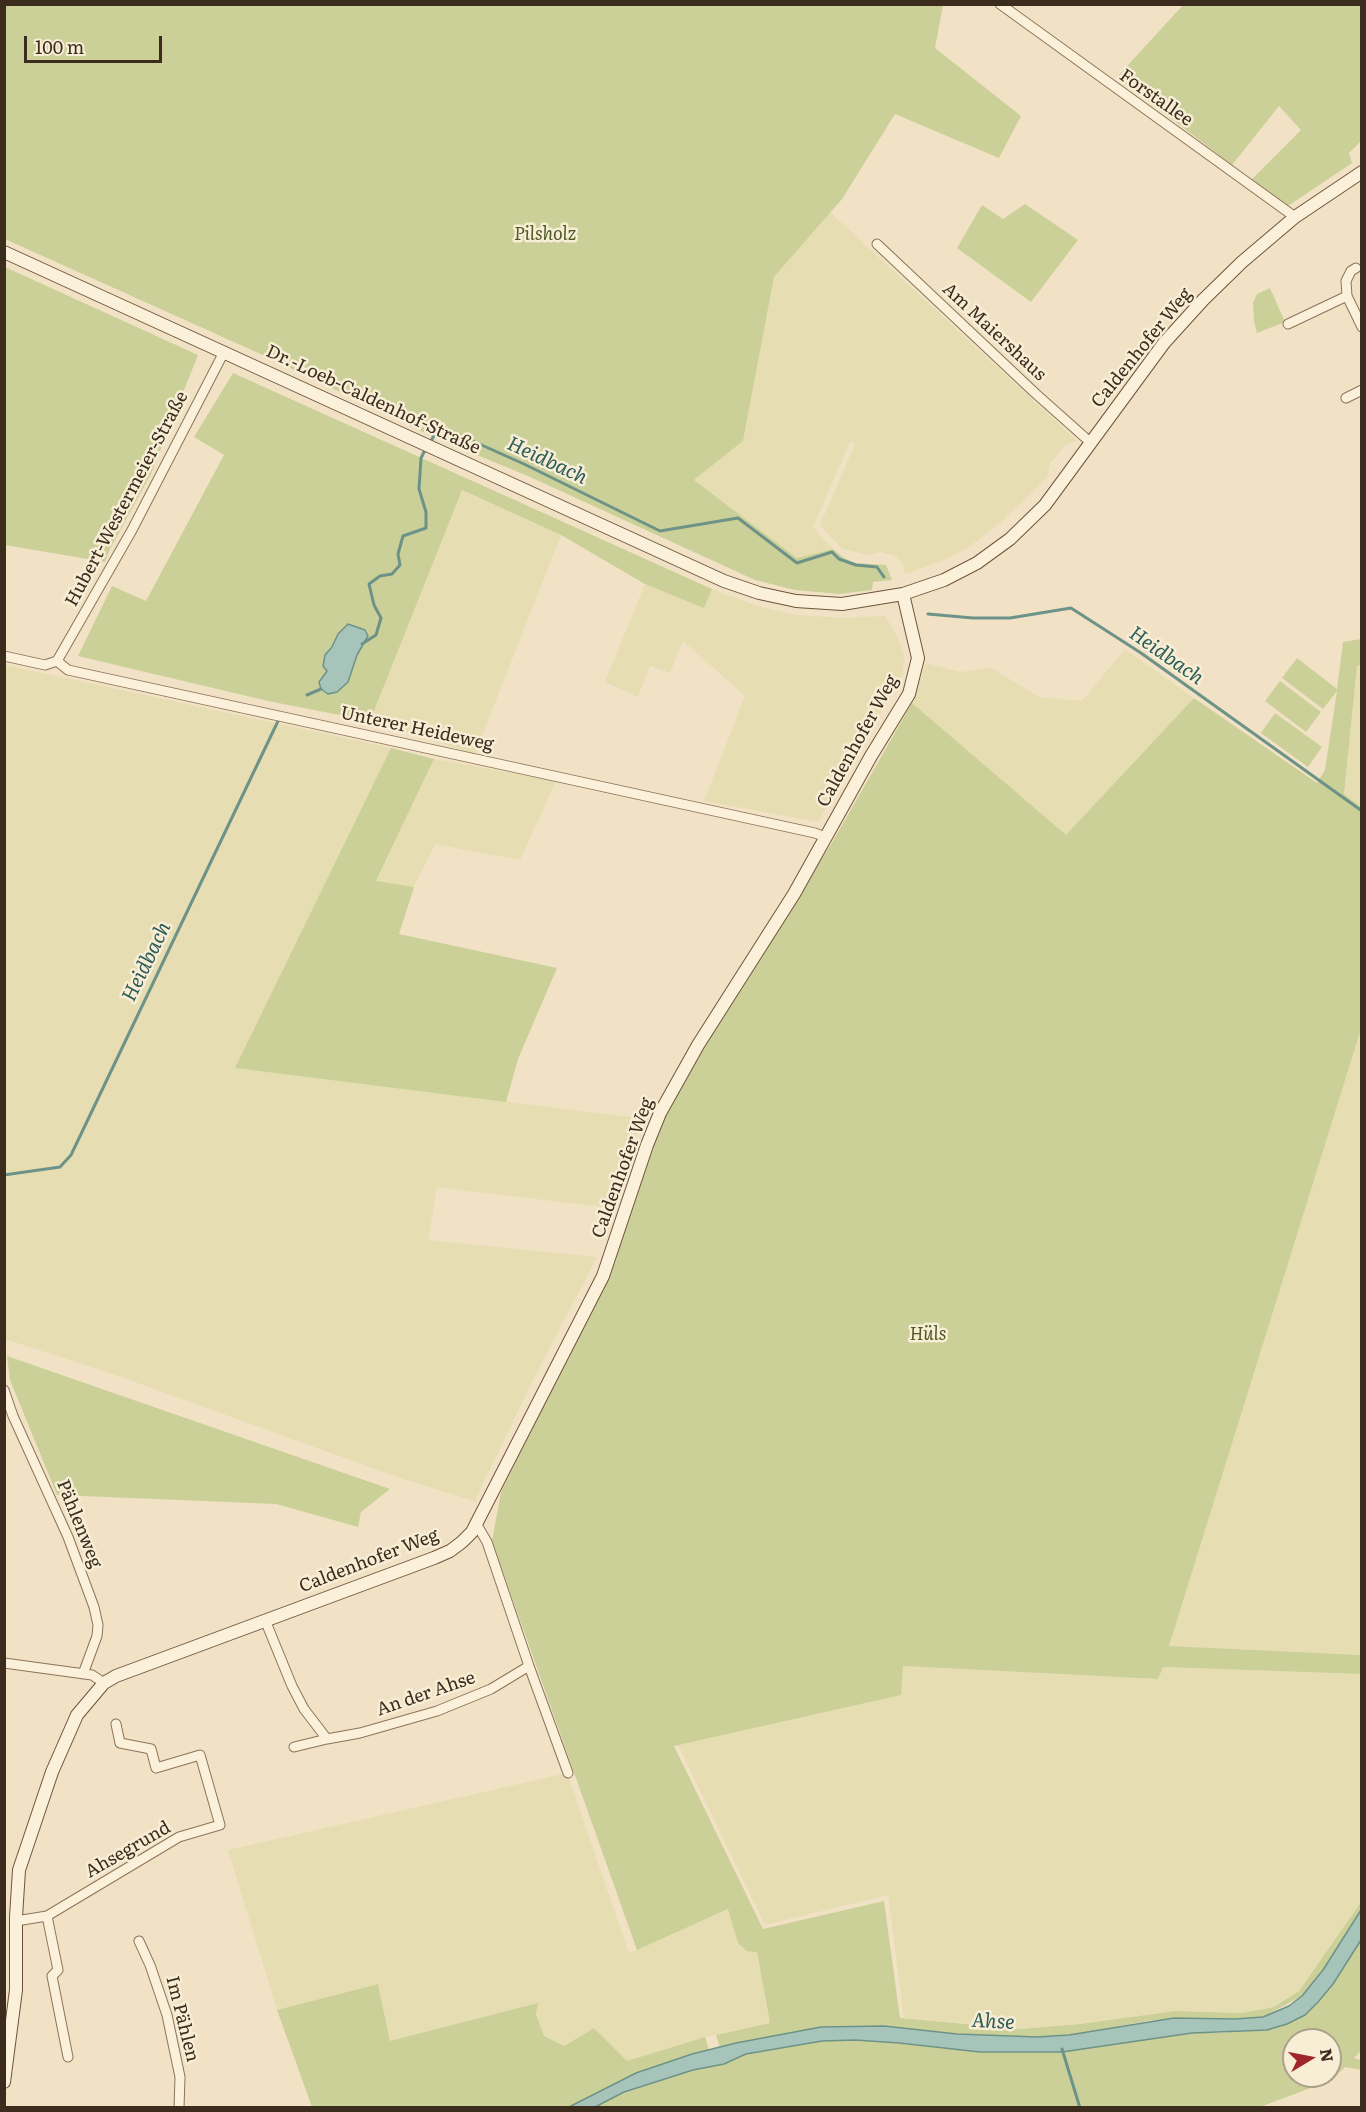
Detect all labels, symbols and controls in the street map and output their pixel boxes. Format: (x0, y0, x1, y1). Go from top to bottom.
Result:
scale bar (27, 24, 165, 62)
text: 100 m (35, 33, 84, 60)
street label: Forstallee (1115, 65, 1197, 131)
park label: Pilsholz (514, 224, 576, 246)
street label: Am Maiershaus (938, 278, 1050, 386)
street label: Caldenhofer Weg (1087, 284, 1197, 412)
street label: Dr.-Loeb-Caldenhof-Straße (262, 341, 484, 459)
street label: Hubert-Westermeier-Straße (61, 388, 193, 610)
water label: Heidbach (503, 432, 591, 490)
water label: Heidbach (1124, 622, 1208, 690)
street label: Caldenhofer Weg (813, 671, 903, 811)
street label: Unterer Heideweg (338, 702, 496, 756)
water label: Heidbach (118, 918, 176, 1006)
street label: Caldenhofer Weg (588, 1095, 658, 1241)
park label: Hüls (910, 1324, 946, 1346)
street label: Pählenweg (52, 1477, 106, 1571)
street label: Caldenhofer Weg (296, 1524, 442, 1598)
street label: An der Ahse (374, 1667, 478, 1721)
street label: Ahsegrund (81, 1817, 175, 1883)
street label: Im Pählen (161, 1974, 203, 2064)
water label: Ahse (971, 2009, 1015, 2035)
north arrow (1282, 2028, 1342, 2088)
text: N (1315, 2047, 1341, 2064)

